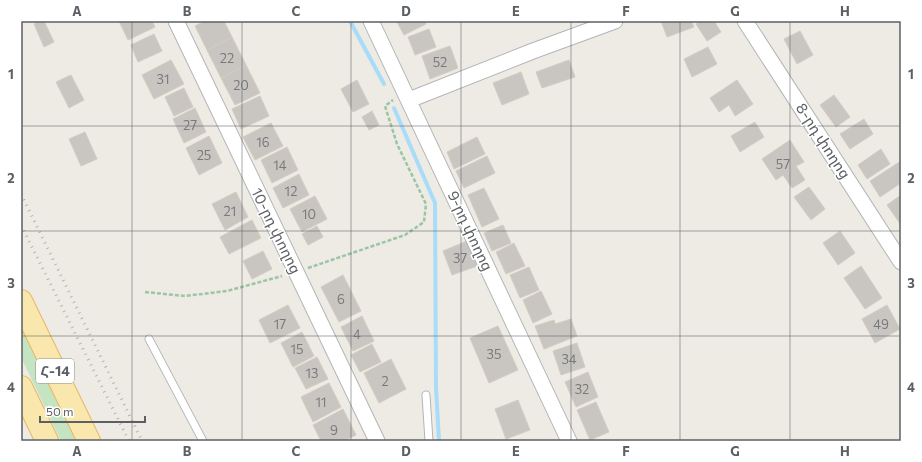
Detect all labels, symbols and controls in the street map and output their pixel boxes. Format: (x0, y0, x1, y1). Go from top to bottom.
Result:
text: A (72, 3, 82, 19)
text: B (183, 3, 192, 19)
text: C (292, 3, 301, 19)
text: D (401, 3, 411, 19)
text: E (512, 3, 520, 19)
text: F (622, 3, 630, 19)
text: G (730, 3, 740, 19)
text: H (840, 3, 850, 19)
house number: 22 (220, 50, 234, 66)
house number: 52 (433, 54, 447, 70)
text: 1 (8, 66, 14, 82)
text: 1 (908, 66, 914, 82)
house number: 31 (157, 71, 169, 87)
house number: 20 (233, 77, 249, 93)
street label: 8-րդ փողոց (792, 99, 855, 182)
house number: 27 (183, 117, 197, 133)
house number: 16 (256, 134, 270, 150)
house number: 25 (197, 147, 211, 163)
house number: 57 (776, 156, 790, 172)
house number: 14 (273, 157, 287, 173)
text: 2 (7, 170, 15, 186)
text: 2 (907, 170, 915, 186)
house number: 12 (285, 183, 297, 199)
street label: 10-րդ փողոց (247, 185, 305, 277)
street label: 9-րդ փողոց (444, 188, 497, 274)
house number: 21 (224, 203, 236, 219)
house number: 10 (302, 206, 316, 222)
house number: 37 (453, 250, 467, 266)
text: 3 (7, 275, 15, 291)
text: 3 (907, 275, 915, 291)
house number: 6 (337, 291, 345, 307)
house number: 17 (274, 316, 286, 332)
house number: 49 (873, 316, 889, 332)
house number: 4 (353, 326, 361, 342)
house number: 15 (290, 341, 304, 357)
house number: 35 (487, 346, 501, 362)
house number: 34 (561, 351, 577, 367)
road number: Հ-14 (36, 359, 74, 383)
house number: 13 (306, 365, 318, 381)
house number: 2 (381, 373, 389, 389)
text: 4 (7, 379, 15, 395)
text: 4 (907, 379, 915, 395)
house number: 32 (575, 381, 589, 397)
house number: 11 (315, 394, 327, 410)
scale bar (40, 398, 145, 424)
text: 50 m (46, 404, 74, 418)
house number: 9 (330, 422, 338, 438)
text: A (72, 443, 82, 459)
text: B (183, 443, 192, 459)
text: C (292, 443, 301, 459)
text: D (401, 443, 411, 459)
text: E (512, 443, 520, 459)
text: F (622, 443, 630, 459)
text: G (730, 443, 740, 459)
text: H (840, 443, 850, 459)

